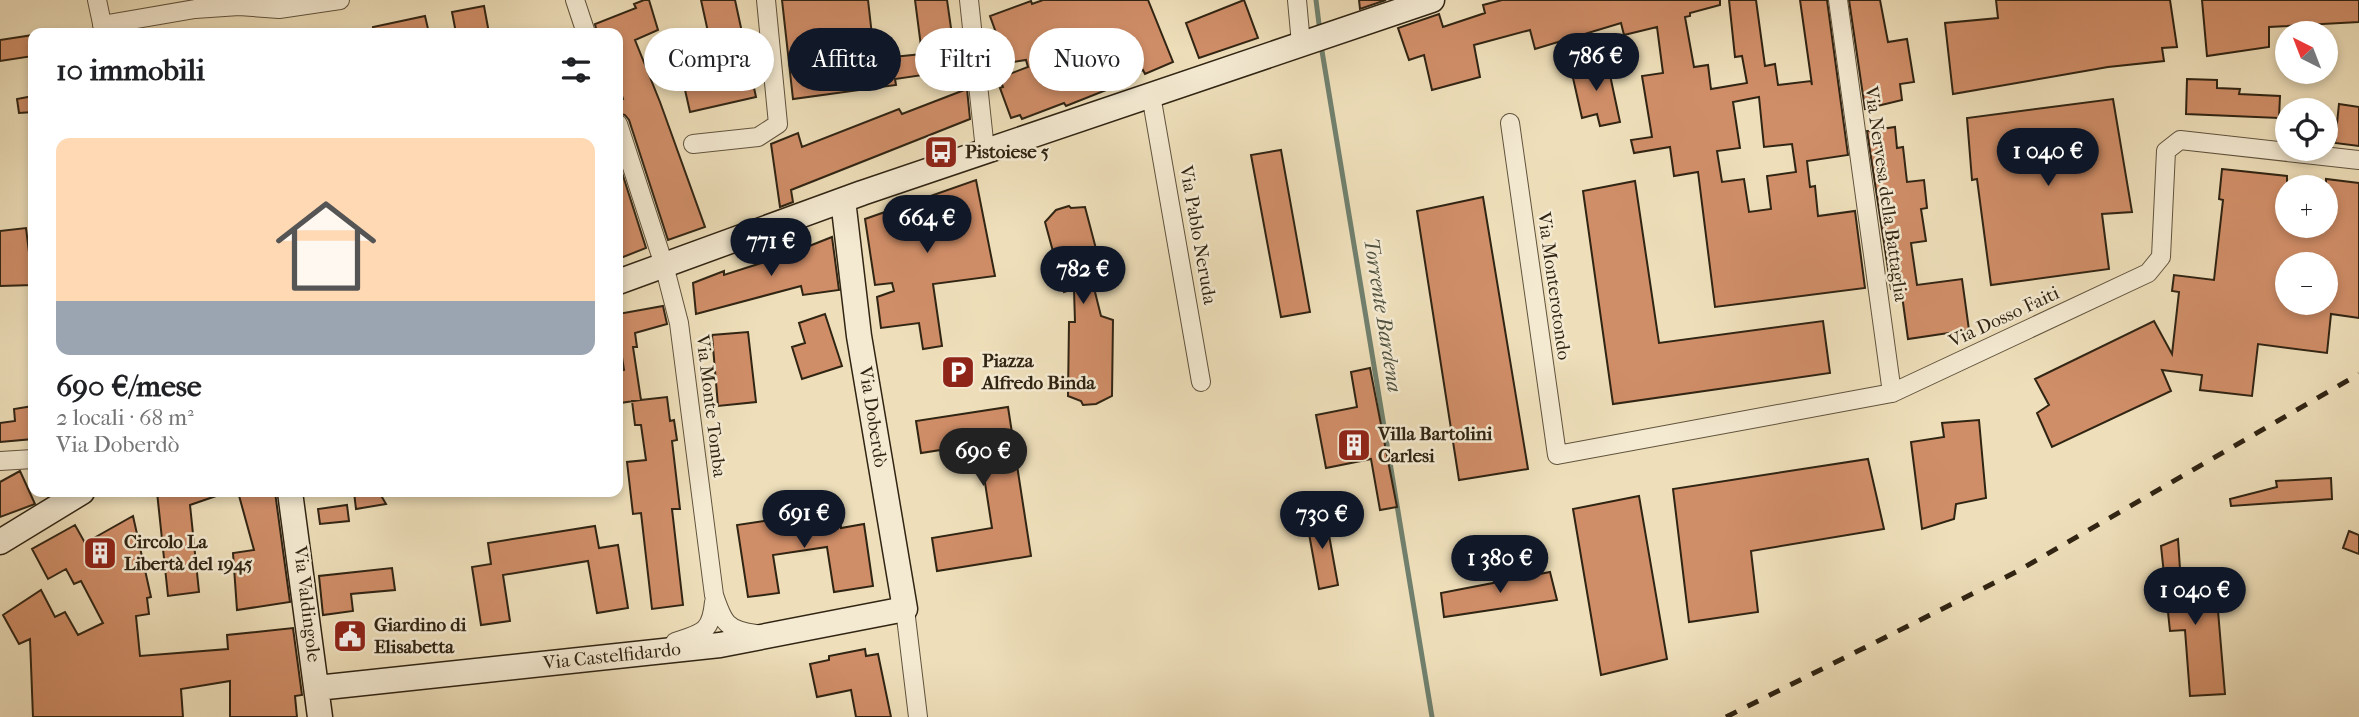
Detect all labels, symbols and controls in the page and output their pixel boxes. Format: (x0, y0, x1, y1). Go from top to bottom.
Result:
north arrow (2275, 21, 2338, 84)
map controls (2275, 21, 2338, 315)
chip: Compra (644, 28, 774, 91)
chip: Affitta (788, 28, 901, 91)
chip: Filtri (915, 28, 1015, 91)
chip: Nuovo (1029, 28, 1144, 91)
pin: 786 € (1547, 34, 1645, 93)
text: 786 € (1569, 42, 1623, 69)
icon: filters (557, 51, 595, 89)
text: 10 immobili (56, 53, 205, 88)
street label: Via Nervesa della Battaglia (1860, 84, 1912, 303)
button: locate (2275, 98, 2338, 161)
pin: 1 040 € (1983, 128, 2113, 188)
bus stop icon: Pistoiese 5 (922, 133, 960, 171)
text: 1 040 € (2013, 137, 2083, 164)
place label: Pistoiese 5 (965, 141, 1049, 163)
street label: Via Pablo Neruda (1175, 163, 1221, 306)
button: + (2275, 175, 2338, 238)
icon: home (263, 183, 389, 309)
pin: 664 € (878, 196, 976, 255)
text: 664 € (898, 204, 956, 231)
street label: Via Monterotondo (1533, 210, 1575, 362)
pin: 771 € (722, 218, 820, 278)
text: 771 € (747, 227, 796, 254)
water label: Torrente Bardena (1359, 236, 1407, 394)
pin: 782 € (1034, 246, 1132, 306)
button: − (2275, 252, 2338, 315)
text: 782 € (1056, 255, 1110, 282)
street label: Via Dosso Faiti (1944, 282, 2063, 353)
street label: Via Monte Tomba (691, 332, 731, 479)
place label: Piazza Alfredo Binda (981, 350, 1097, 394)
parking icon: Piazza Alfredo Binda (939, 353, 977, 391)
street label: Via Doberdò (854, 364, 892, 469)
text: 690 €/mese (56, 369, 202, 404)
text: 2 locali · 68 m² (56, 404, 194, 431)
place label: Villa Bartolini Carlesi (1377, 423, 1493, 467)
building icon: Villa Bartolini Carlesi (1335, 426, 1373, 464)
pin: 690 € (934, 428, 1032, 488)
text: Via Doberdò (56, 431, 180, 458)
text: 690 € (955, 437, 1011, 464)
pin: 691 € (755, 490, 853, 550)
pin: 730 € (1273, 491, 1371, 551)
text: 691 € (778, 499, 830, 526)
text: 730 € (1296, 500, 1348, 527)
place label: Circolo La Libertà del 1945 (124, 531, 253, 575)
building icon: Circolo La Libertà del 1945 (81, 534, 119, 572)
pin: 1 380 € (1435, 536, 1565, 595)
street label: Via Valdingole (289, 544, 325, 663)
text: 1 380 € (1467, 544, 1533, 571)
pin: 1 040 € (2130, 568, 2260, 627)
text: 1 040 € (2160, 576, 2230, 603)
place label: Giardino di Elisabetta (374, 614, 467, 658)
public building icon: Giardino di Elisabetta (331, 617, 369, 655)
street label: Via Castelfidardo (541, 638, 682, 674)

